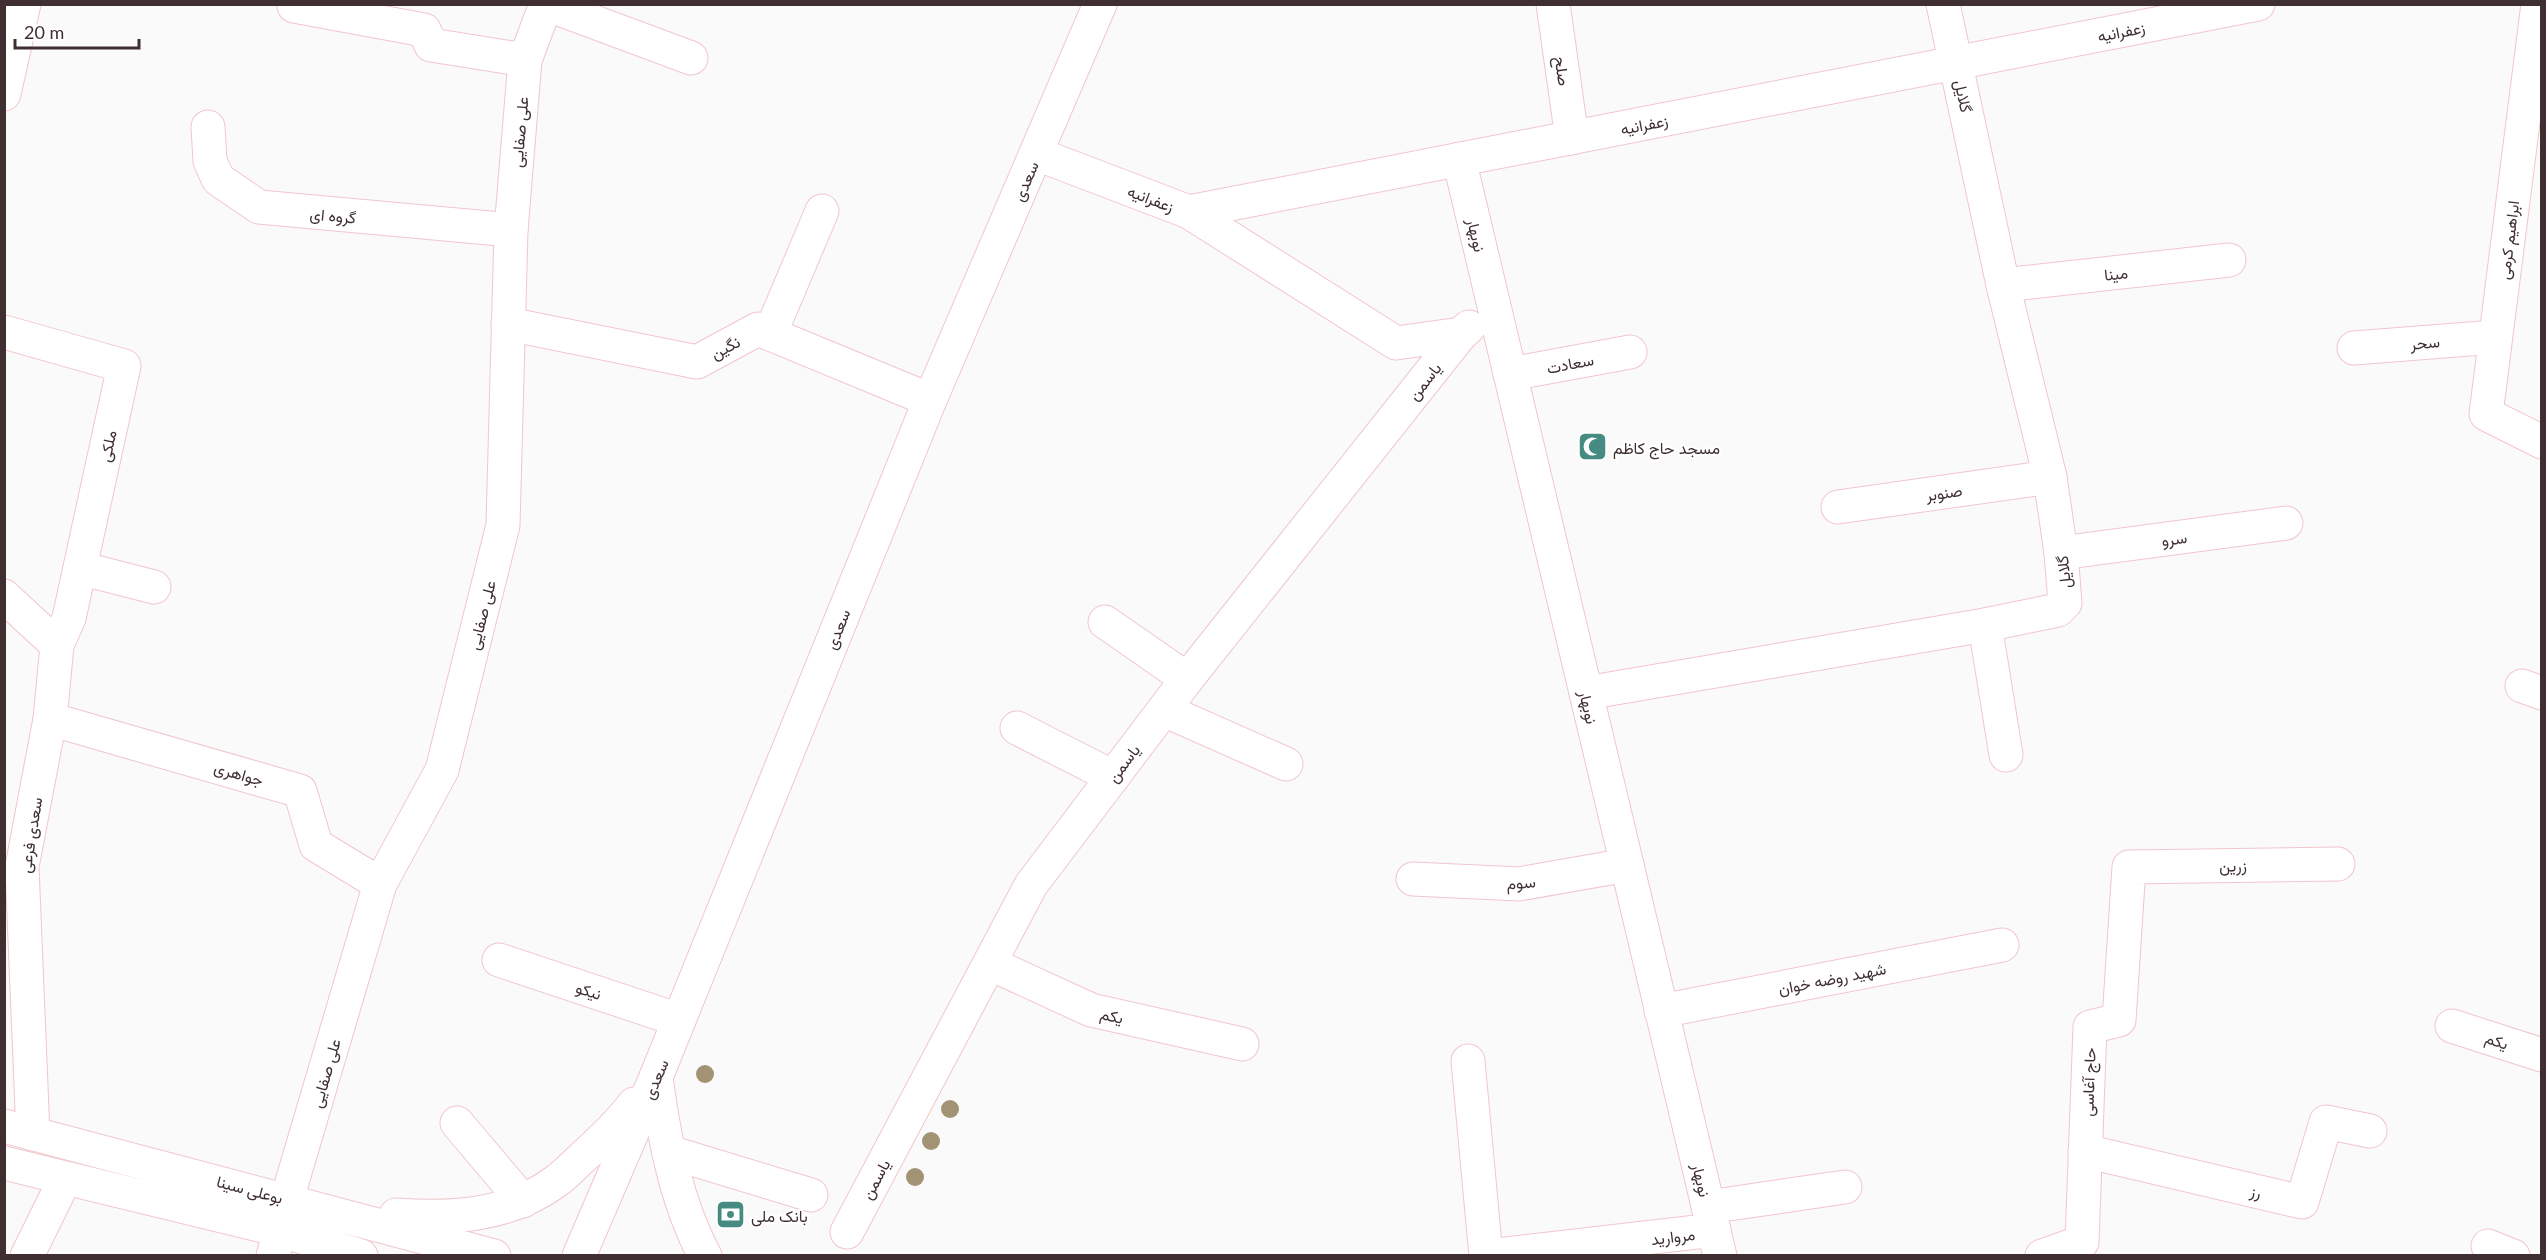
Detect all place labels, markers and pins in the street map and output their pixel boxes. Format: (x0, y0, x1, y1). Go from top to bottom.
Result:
mosque icon: مسجد حاج کاظم (1576, 431, 1608, 463)
place label: مسجد حاج کاظم (1613, 438, 1720, 460)
bank icon: بانک ملی (714, 1199, 746, 1231)
place label: بانک ملی (751, 1206, 808, 1227)

